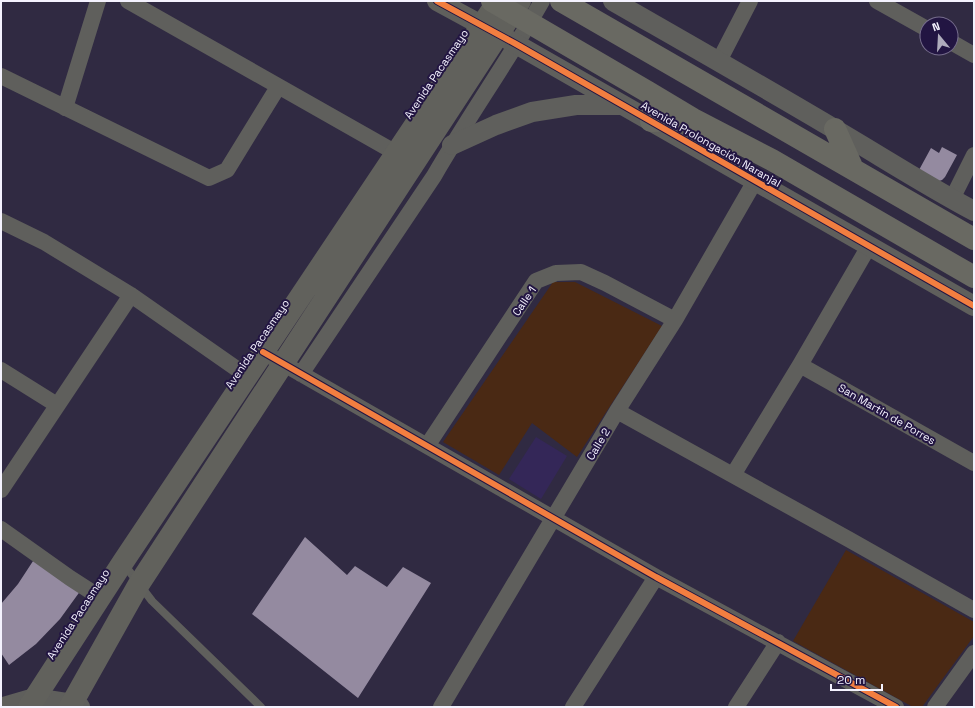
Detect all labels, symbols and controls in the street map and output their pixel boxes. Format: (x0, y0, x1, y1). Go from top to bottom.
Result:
north arrow (919, 16, 959, 56)
text: N (930, 19, 942, 34)
street label: Avenida Pacasmayo (401, 26, 471, 121)
street label: Avenida Prolongación Naranjal (638, 98, 784, 190)
street label: Calle 1 (509, 284, 539, 318)
street label: Avenida Pacasmayo (222, 296, 292, 391)
street label: San Martin de Porres (836, 380, 938, 448)
street label: Calle 2 (583, 425, 613, 462)
street label: Avenida Pacasmayo (44, 566, 113, 662)
scale bar (831, 666, 882, 692)
text: 20 m (837, 672, 865, 688)

